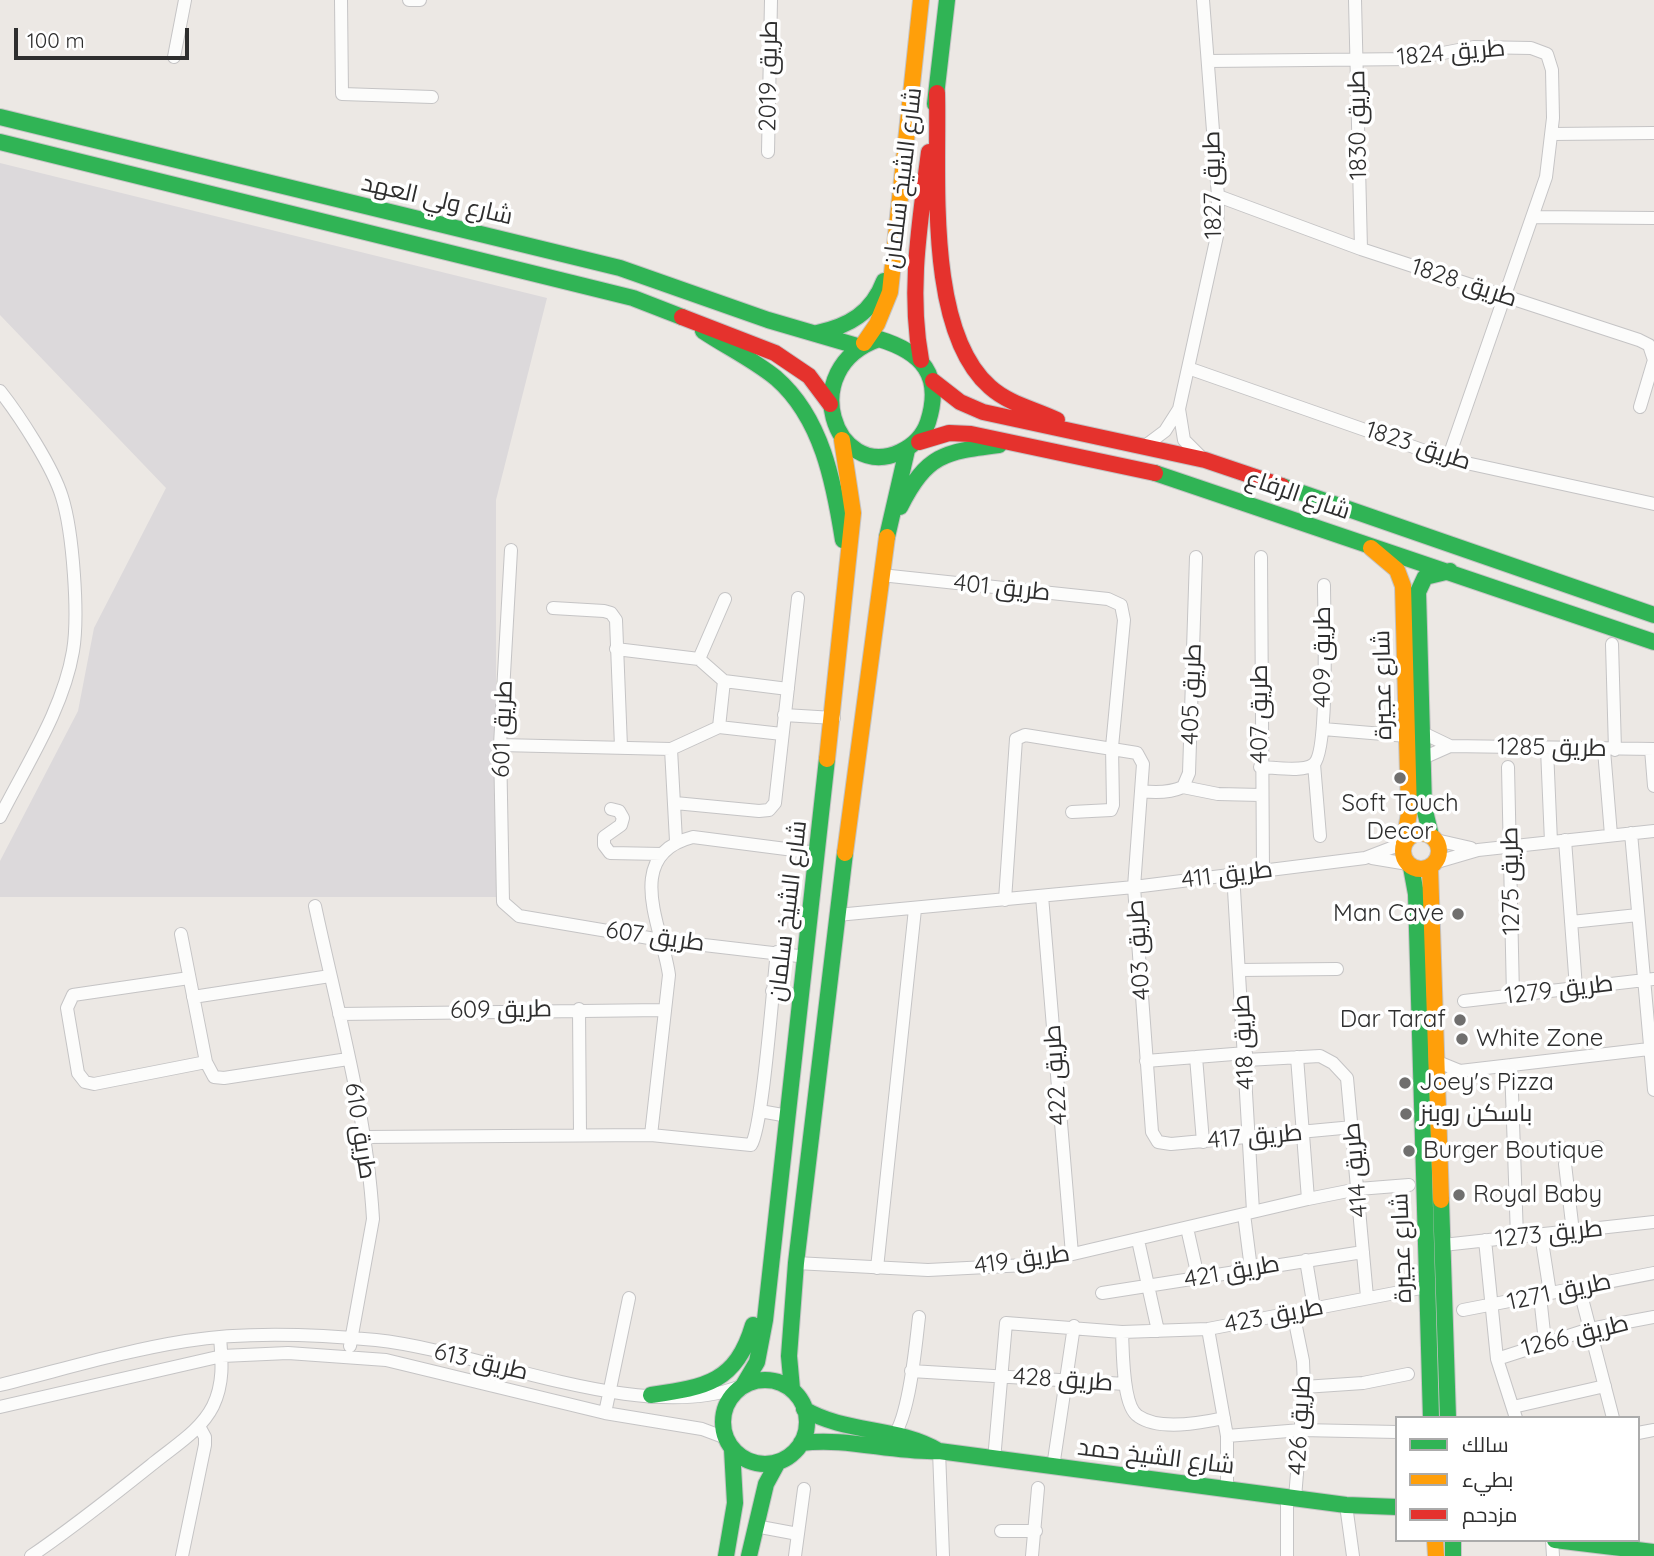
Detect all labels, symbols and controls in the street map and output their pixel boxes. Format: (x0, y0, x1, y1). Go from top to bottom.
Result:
scale bar (18, 14, 192, 58)
street label: طريق 2019 (754, 20, 784, 132)
text: 100 m (27, 27, 85, 53)
street label: طريق 1824 (1396, 34, 1506, 72)
street label: طريق 1830 (1343, 70, 1373, 180)
street label: شارع الشيخ سلمان (878, 86, 928, 270)
street label: طريق 1827 (1198, 131, 1228, 239)
street label: شارع ولي العهد (359, 169, 515, 231)
street label: طريق 1828 (1407, 252, 1521, 314)
street label: طريق 1823 (1362, 415, 1474, 477)
street label: شارع الرفاع (1242, 464, 1354, 526)
street label: طريق 401 (952, 569, 1052, 607)
street label: طريق 409 (1309, 606, 1337, 708)
street label: شارع عجيرة (1368, 630, 1398, 740)
street label: طريق 405 (1176, 643, 1208, 745)
street label: طريق 407 (1246, 664, 1274, 764)
street label: طريق 601 (487, 680, 519, 778)
street label: طريق 1285 (1497, 733, 1607, 763)
marker: Soft Touch Decor (1392, 770, 1408, 786)
place label: Soft Touch Decor (1341, 790, 1459, 846)
street label: شارع الشيخ سلمان (763, 819, 813, 1003)
street label: طريق 1275 (1496, 827, 1526, 935)
street label: طريق 411 (1180, 855, 1274, 895)
street label: طريق 403 (1121, 899, 1157, 1001)
place label: Man Cave (1333, 900, 1444, 928)
marker: Man Cave (1450, 906, 1466, 922)
street label: طريق 607 (604, 916, 706, 958)
street label: طريق 1279 (1503, 969, 1615, 1011)
street label: طريق 418 (1227, 993, 1261, 1091)
street label: طريق 609 (450, 995, 552, 1025)
place label: Dar Taraf (1340, 1006, 1446, 1034)
marker: Dar Taraf (1452, 1012, 1468, 1028)
street label: طريق 422 (1038, 1024, 1074, 1126)
place label: White Zone (1476, 1025, 1603, 1053)
marker: White Zone (1454, 1031, 1470, 1047)
place label: Joey's Pizza (1419, 1069, 1554, 1097)
marker: Joey's Pizza (1397, 1075, 1413, 1091)
street label: طريق 610 (338, 1081, 382, 1181)
place label: باسكن روبنز (1420, 1100, 1533, 1128)
marker: باسكن روبنز (1398, 1106, 1414, 1122)
street label: طريق 417 (1206, 1119, 1304, 1155)
street label: طريق 414 (1338, 1121, 1374, 1219)
place label: Burger Boutique (1423, 1137, 1604, 1165)
marker: Burger Boutique (1401, 1143, 1417, 1159)
place label: Royal Baby (1473, 1181, 1602, 1209)
marker: Royal Baby (1451, 1187, 1467, 1203)
street label: شارع عجيرة (1386, 1193, 1418, 1303)
street label: طريق 1273 (1494, 1214, 1604, 1254)
street label: طريق 419 (972, 1239, 1072, 1281)
street label: طريق 421 (1182, 1249, 1282, 1295)
street label: طريق 1271 (1504, 1267, 1614, 1317)
street label: طريق 423 (1222, 1292, 1326, 1340)
street label: طريق 1266 (1518, 1309, 1632, 1363)
street label: طريق 613 (431, 1337, 531, 1387)
street label: طريق 428 (1012, 1362, 1114, 1398)
street label: طريق 426 (1283, 1374, 1317, 1476)
legend (1395, 1416, 1640, 1542)
text: سالك (1462, 1431, 1509, 1457)
street label: شارع الشيخ حمد (1076, 1433, 1236, 1481)
text: بطيء (1462, 1466, 1513, 1492)
text: مزدحم (1462, 1501, 1517, 1527)

